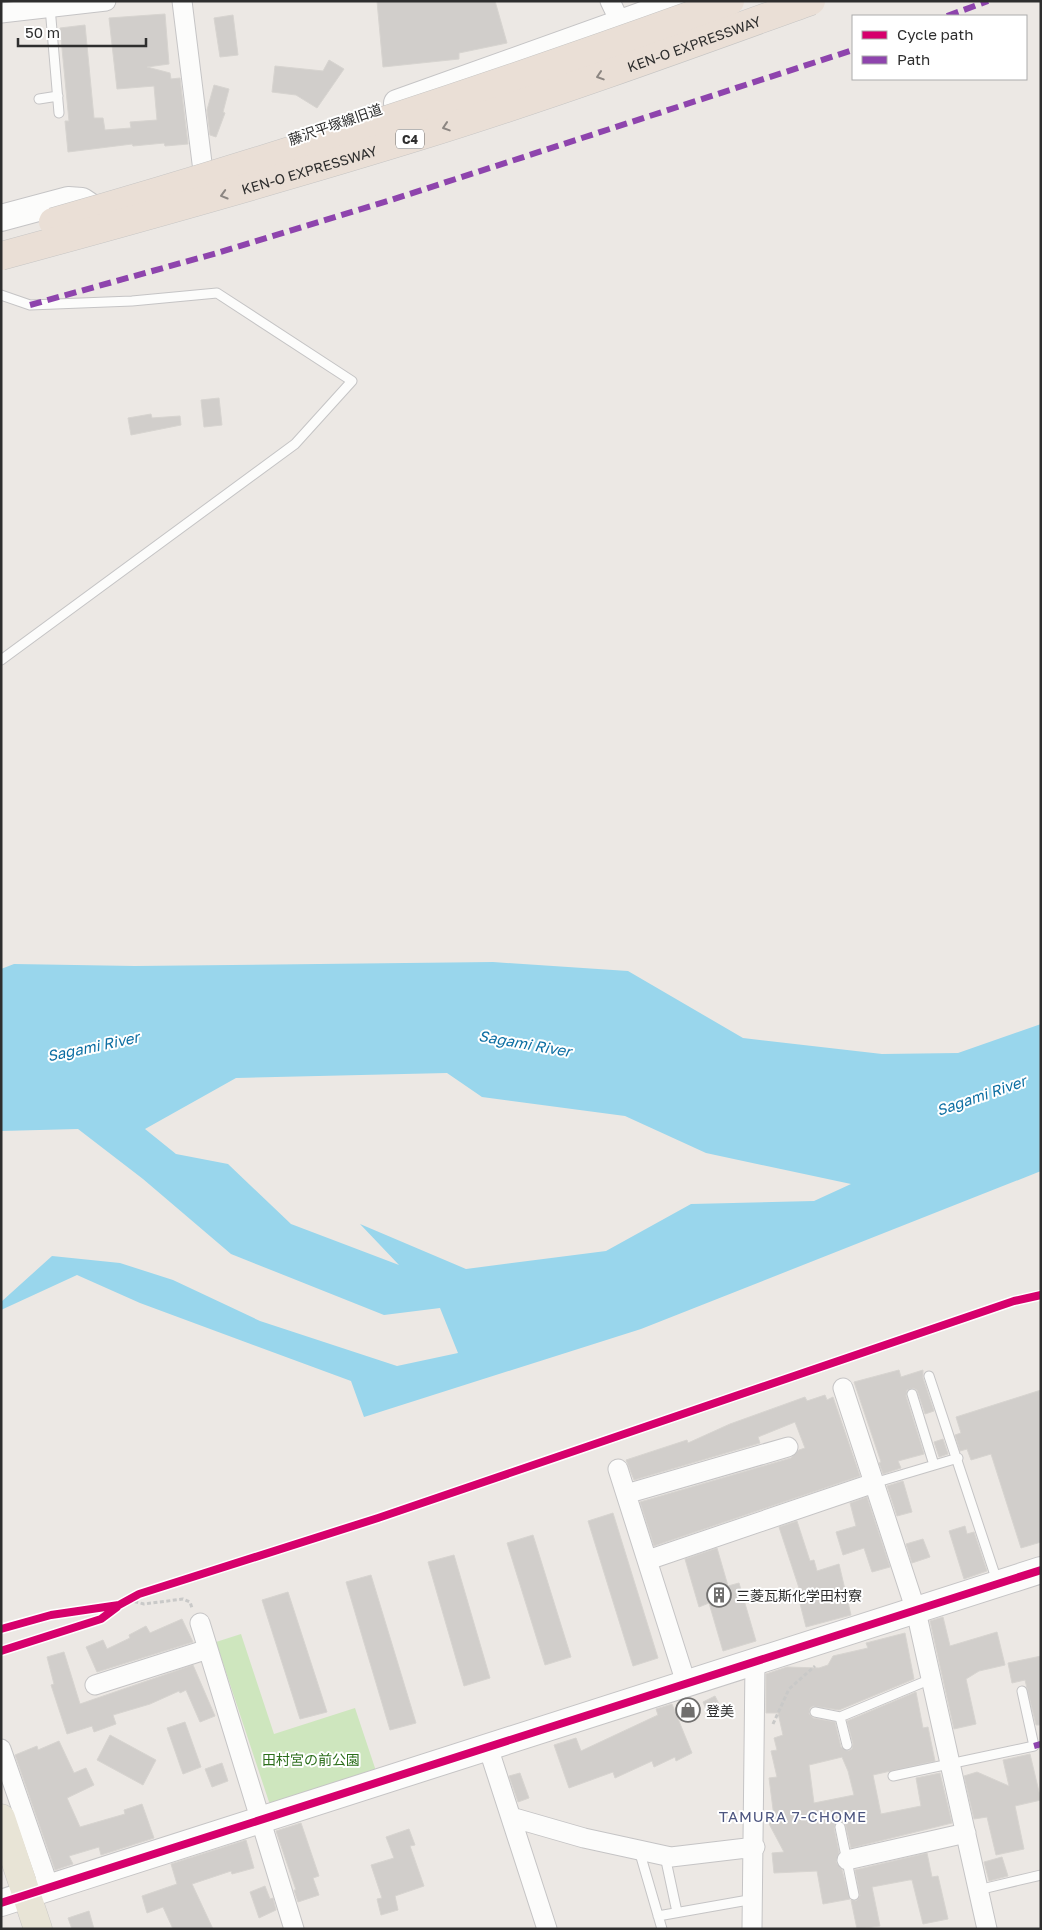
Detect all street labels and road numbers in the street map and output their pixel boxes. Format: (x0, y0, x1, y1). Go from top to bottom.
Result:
street label: KEN-O EXPRESSWAY (625, 11, 763, 75)
street label: 藤沢平塚線旧道 (286, 100, 384, 148)
road number: C4 (396, 130, 424, 148)
street label: KEN-O EXPRESSWAY (239, 141, 379, 197)

